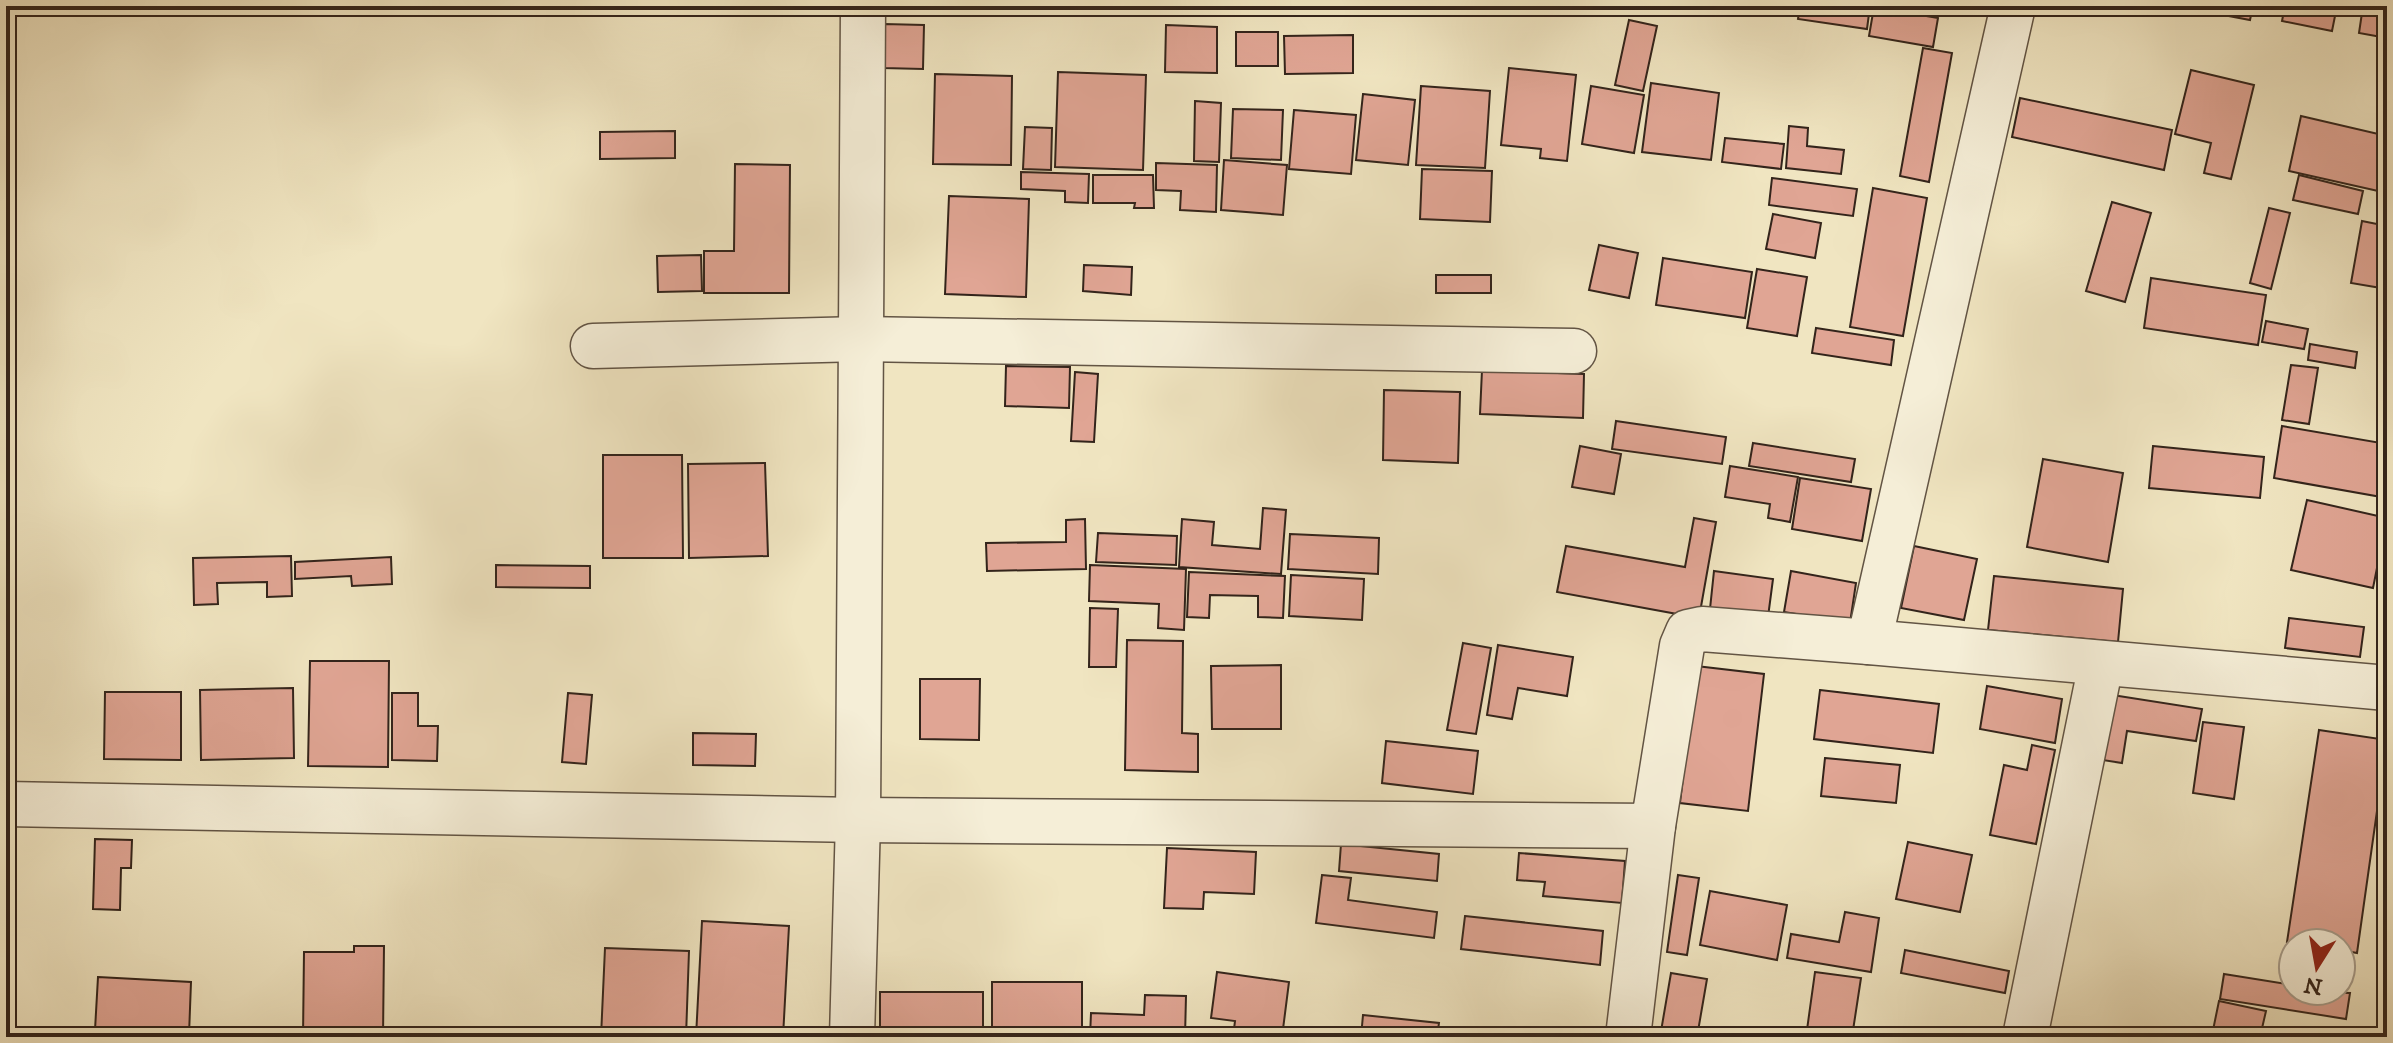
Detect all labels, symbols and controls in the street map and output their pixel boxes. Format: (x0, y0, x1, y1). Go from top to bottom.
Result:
north arrow (2277, 927, 2357, 1007)
text: N (2302, 970, 2325, 1000)

